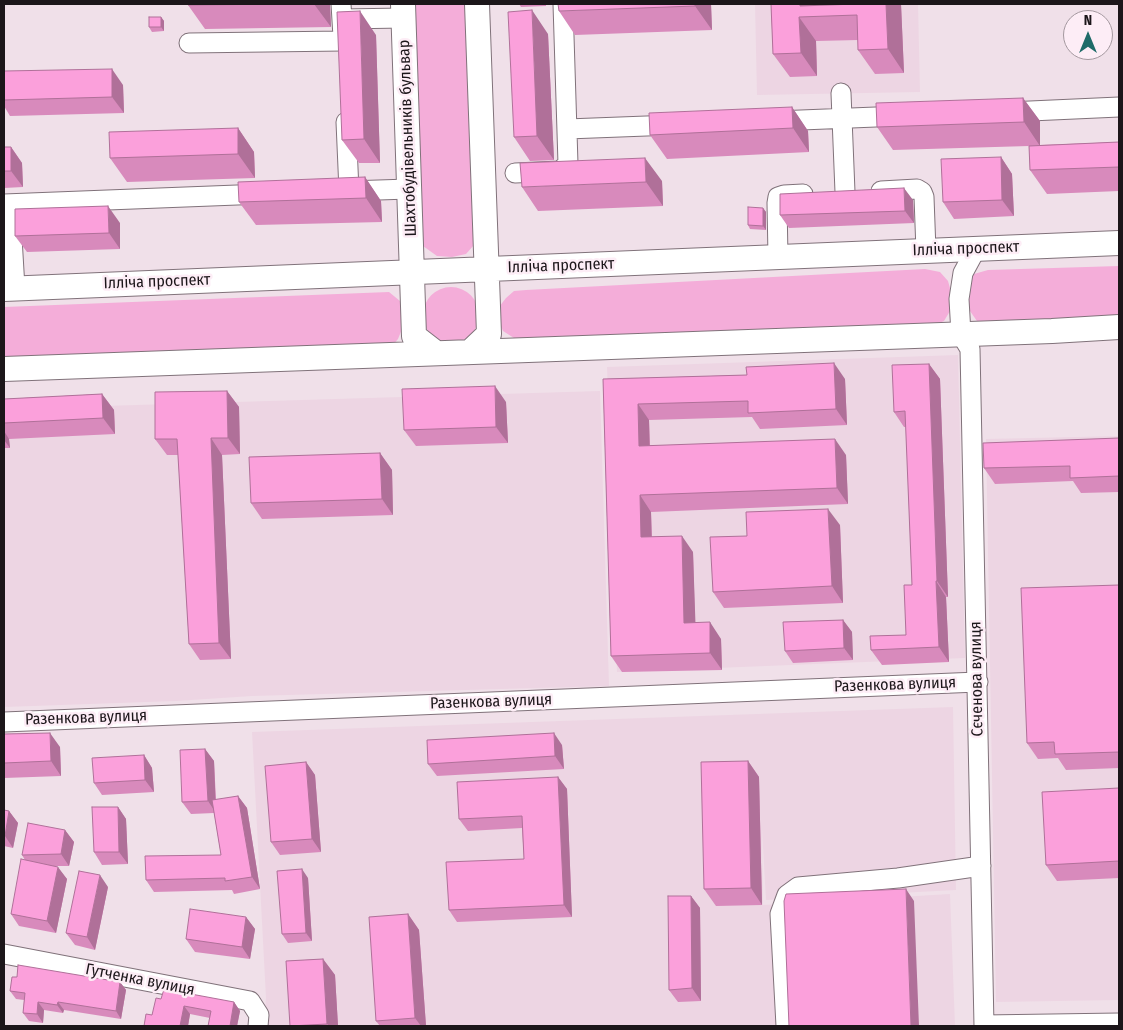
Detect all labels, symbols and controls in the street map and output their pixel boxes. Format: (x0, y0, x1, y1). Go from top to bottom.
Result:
north arrow (1063, 10, 1113, 60)
text: N (1084, 12, 1092, 29)
street label: Шахтобудівельників бульвар (395, 39, 421, 237)
street label: Ілліча проспект (912, 238, 1020, 260)
street label: Ілліча проспект (507, 255, 615, 277)
street label: Ілліча проспект (103, 271, 211, 293)
street label: Сєченова вулиця (966, 621, 988, 737)
street label: Разенкова вулиця (834, 673, 956, 697)
street label: Разенкова вулиця (430, 690, 552, 714)
street label: Разенкова вулиця (25, 706, 147, 730)
street label: Гутченка вулиця (84, 960, 196, 1000)

